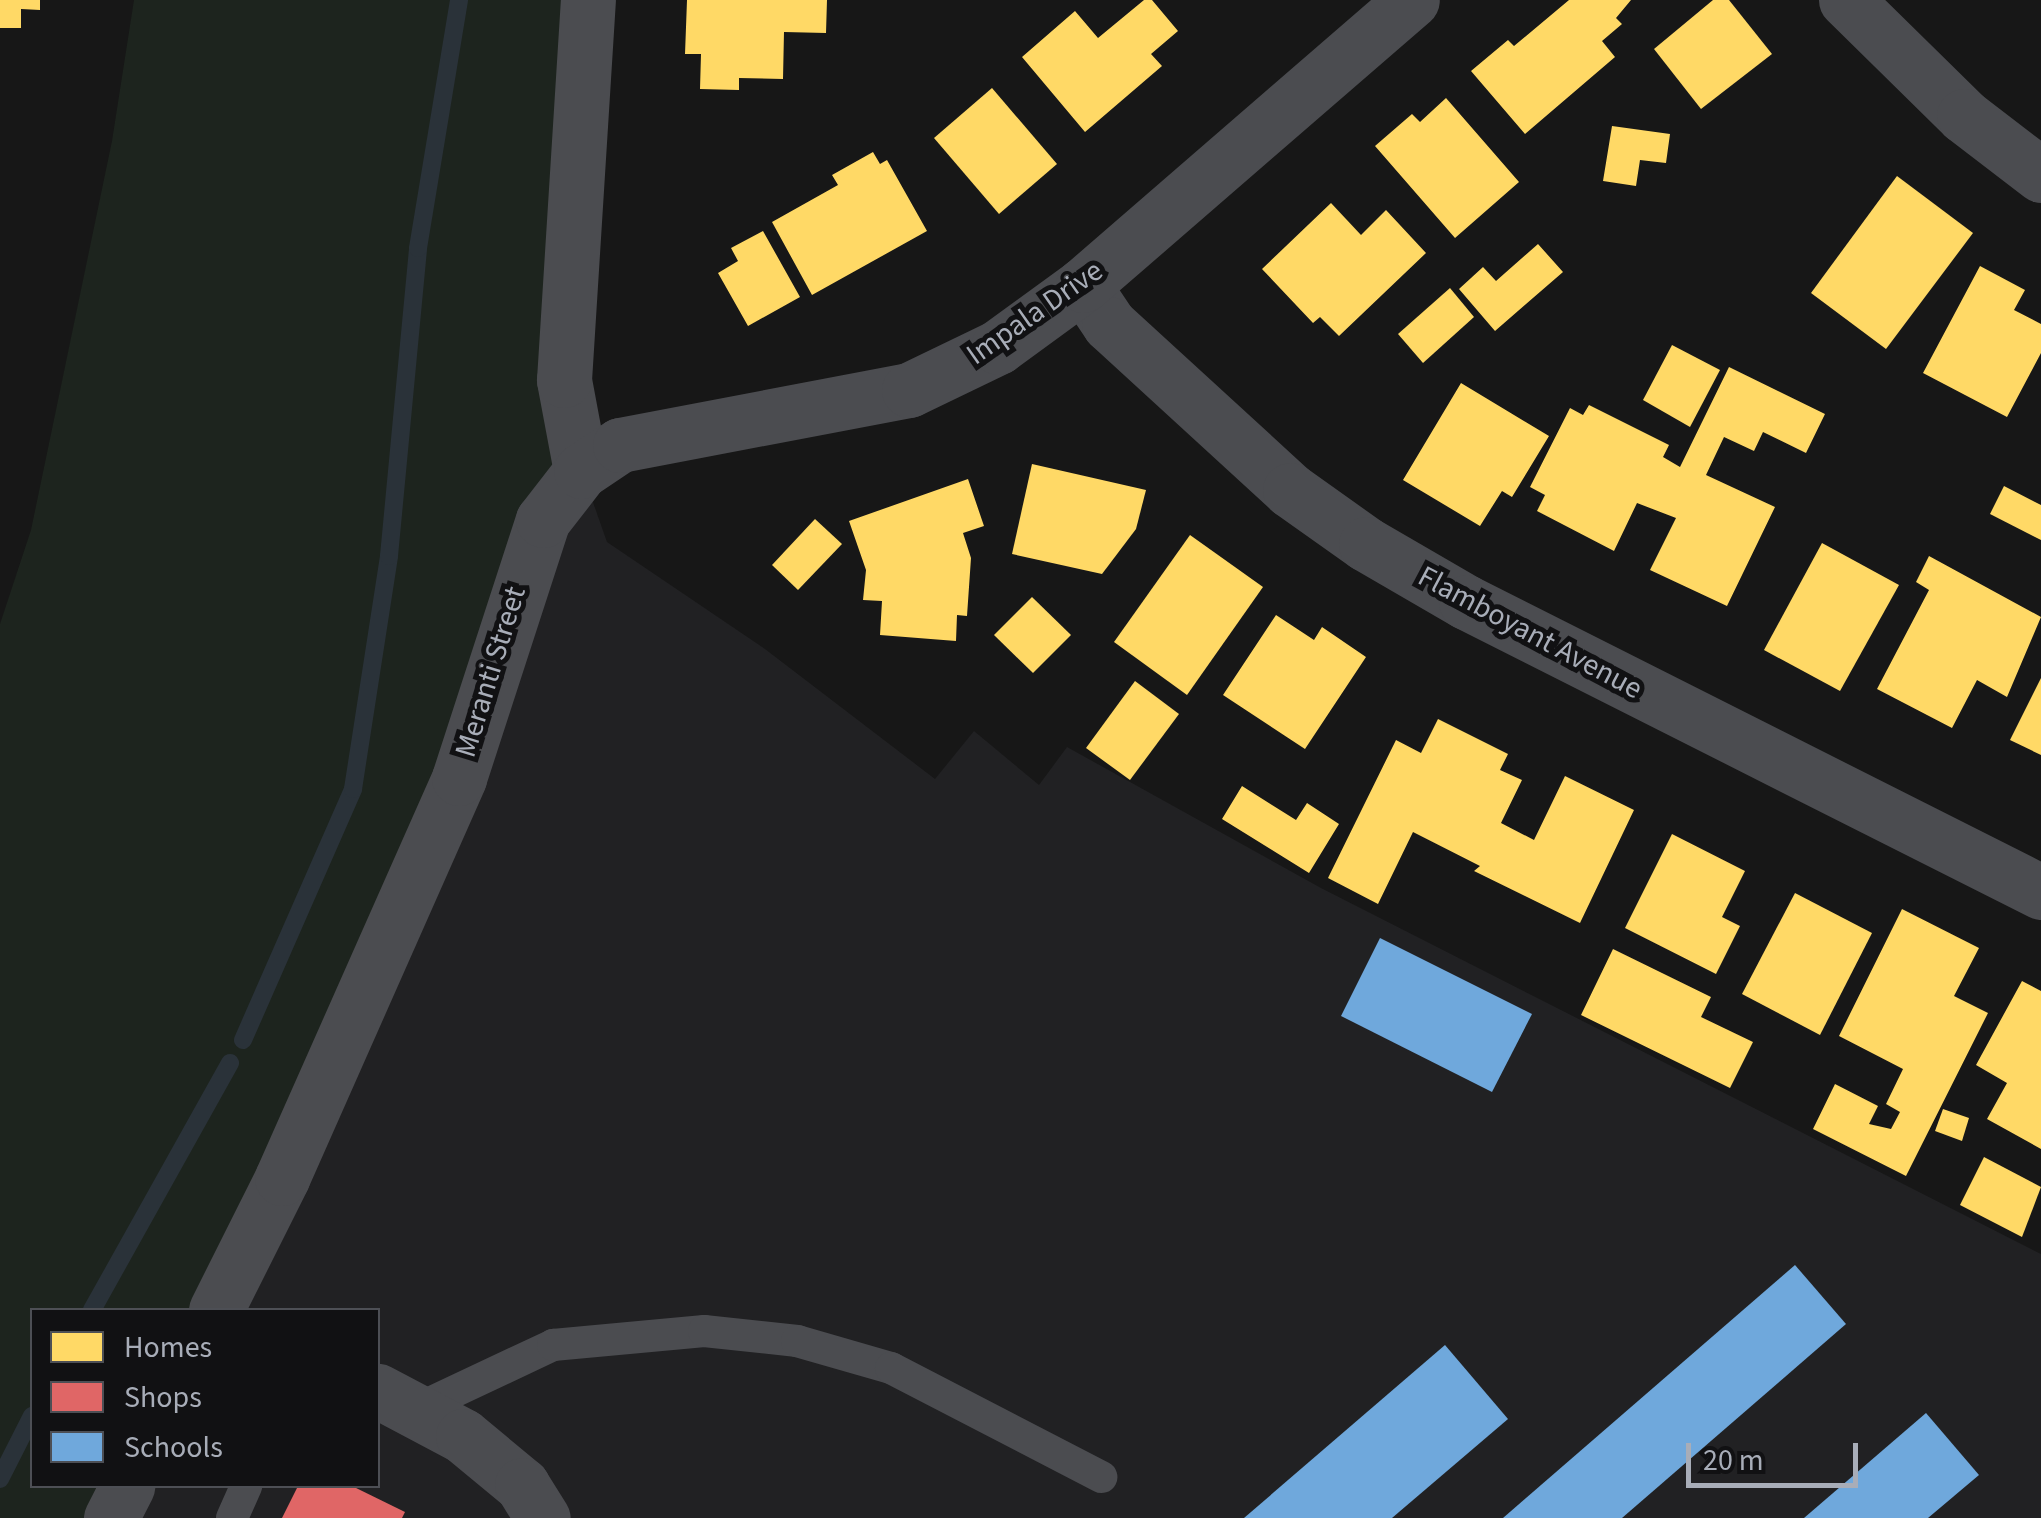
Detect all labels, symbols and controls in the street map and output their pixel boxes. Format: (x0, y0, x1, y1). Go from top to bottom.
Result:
street label: Impala Drive (960, 253, 1110, 373)
street label: Flamboyant Avenue (1412, 559, 1648, 707)
street label: Meranti Street (448, 582, 534, 762)
legend (30, 1308, 380, 1488)
text: Homes (124, 1326, 212, 1369)
text: Shops (124, 1376, 202, 1419)
scale bar (1691, 1423, 1864, 1485)
text: Schools (124, 1426, 223, 1469)
text: 20 m (1703, 1439, 1764, 1482)

